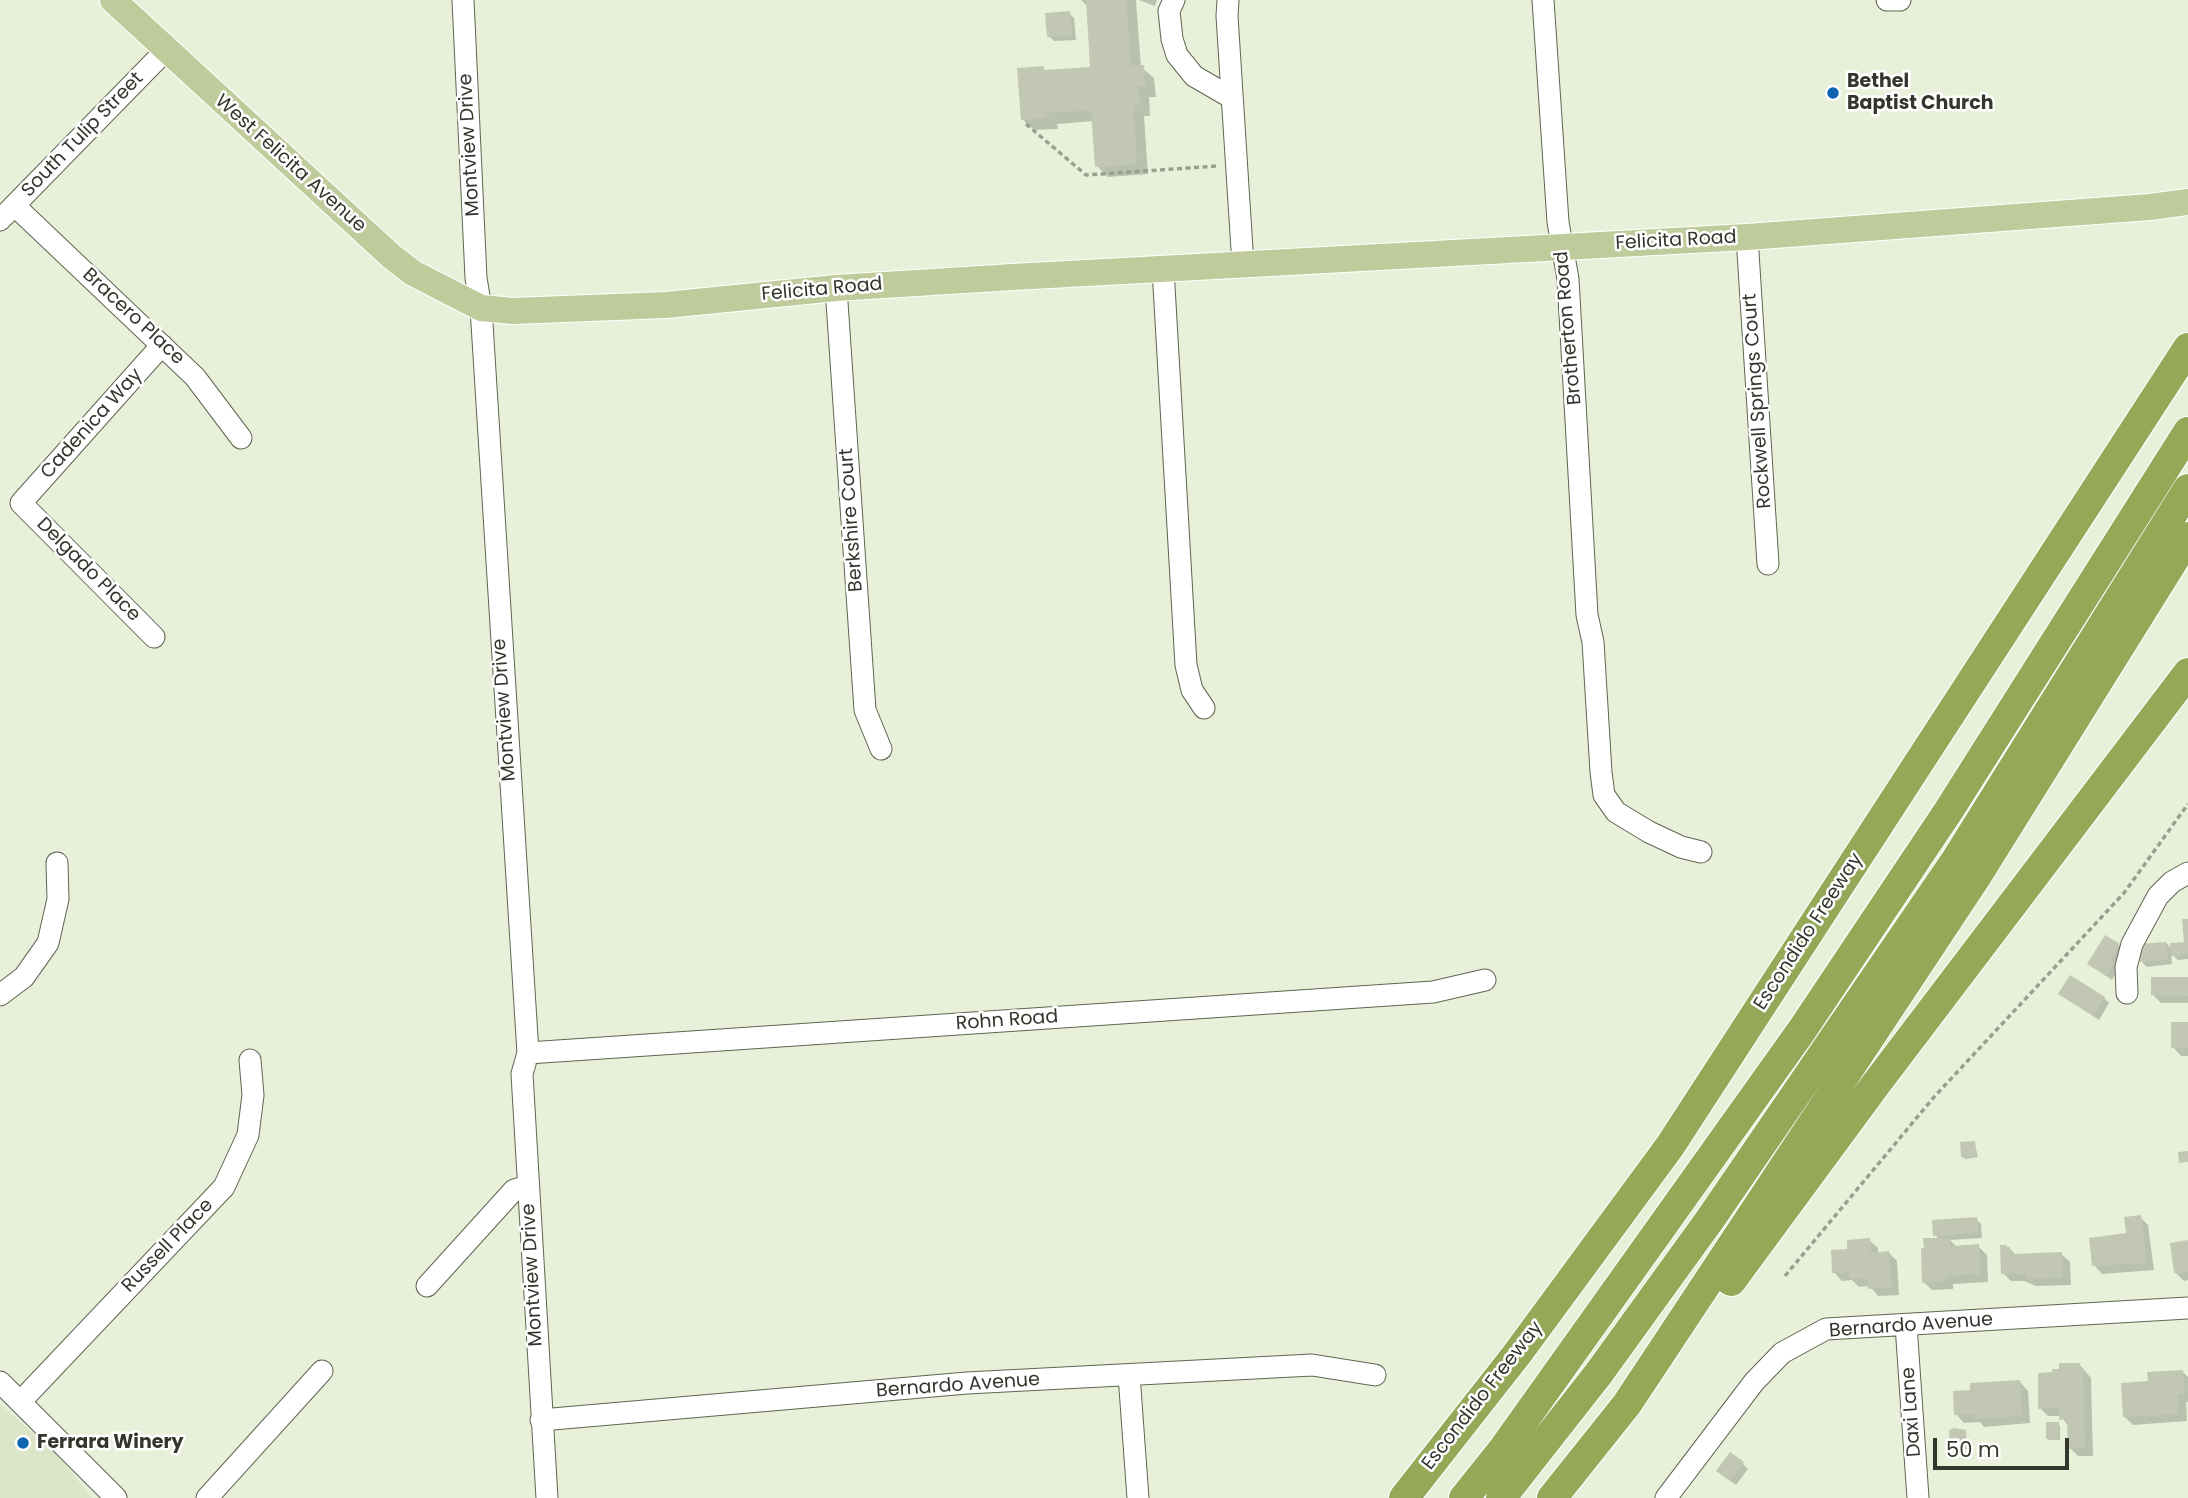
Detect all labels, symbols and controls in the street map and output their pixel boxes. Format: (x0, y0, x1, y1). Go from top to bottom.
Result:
street label: South Tulip Street (18, 68, 148, 202)
place label: Bethel Baptist Church (1847, 71, 1994, 115)
street label: Montview Drive (455, 73, 485, 217)
marker: Bethel Baptist Church (1825, 85, 1841, 101)
street label: West Felicita Avenue (210, 90, 370, 238)
street label: Felicita Road (1615, 226, 1737, 256)
street label: Brotherton Road (1551, 250, 1587, 406)
street label: Bracero Place (77, 264, 189, 370)
street label: Felicita Road (761, 273, 883, 307)
street label: Rockwell Springs Court (1739, 293, 1777, 509)
street label: Cadenica Way (37, 364, 147, 484)
street label: Berkshire Court (836, 447, 868, 593)
street label: Delgado Place (31, 513, 145, 627)
street label: Montview Drive (489, 638, 521, 782)
street label: Escondido Freeway (1750, 849, 1868, 1015)
street label: Rohn Road (955, 1006, 1059, 1036)
street label: Russell Place (118, 1194, 218, 1298)
street label: Montview Drive (518, 1203, 548, 1347)
street label: Bernardo Avenue (1828, 1309, 1994, 1343)
street label: Escondido Freeway (1418, 1317, 1548, 1475)
street label: Daxi Lane (1897, 1366, 1927, 1458)
street label: Bernardo Avenue (875, 1369, 1041, 1403)
scale bar (1936, 1424, 2072, 1468)
place label: Ferrara Winery (37, 1432, 184, 1454)
marker: Ferrara Winery (15, 1435, 31, 1451)
text: 50 m (1946, 1435, 2000, 1464)

